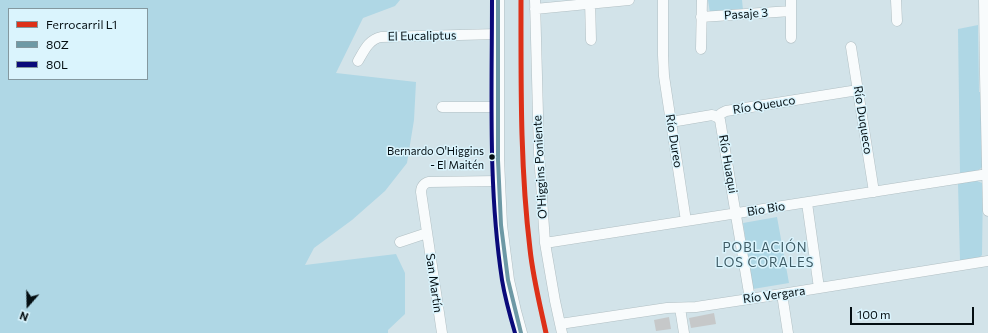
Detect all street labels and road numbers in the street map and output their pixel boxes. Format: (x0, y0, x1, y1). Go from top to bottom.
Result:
street label: Pasaje 3 (724, 5, 768, 23)
street label: El Eucaliptus (388, 28, 456, 44)
street label: Río Duqueco (850, 85, 876, 155)
street label: Río Queuco (732, 93, 796, 117)
street label: Río Dureo (663, 113, 685, 169)
street label: O'Higgins Poniente (530, 115, 550, 219)
street label: Río Huaqui (716, 134, 740, 194)
street label: Bio Bio (746, 199, 786, 219)
street label: San Martín (423, 252, 445, 314)
street label: Río Vergara (742, 284, 806, 306)

